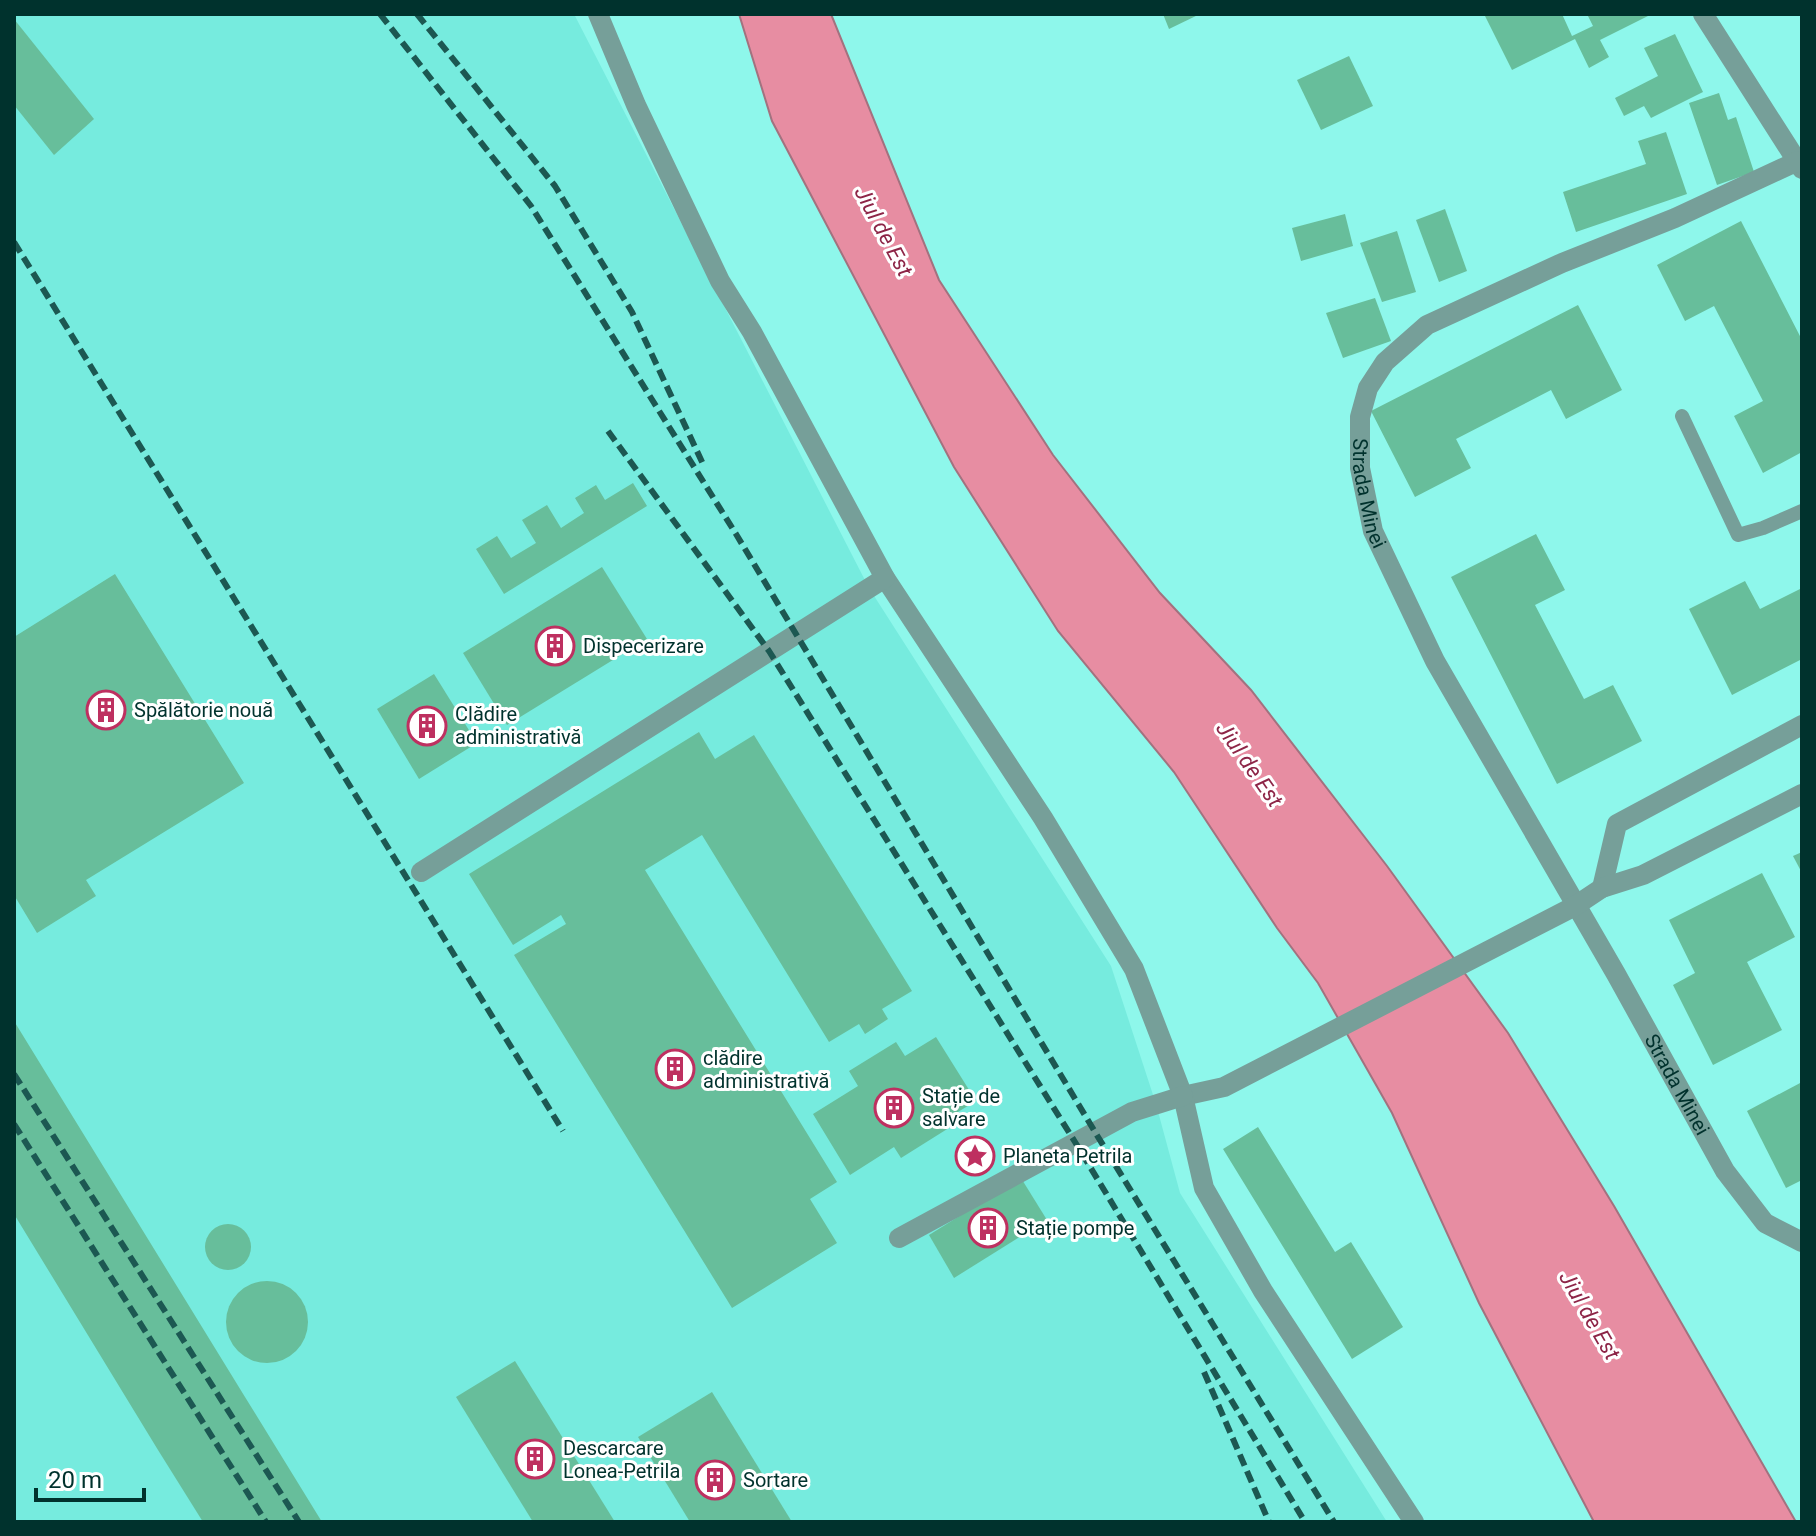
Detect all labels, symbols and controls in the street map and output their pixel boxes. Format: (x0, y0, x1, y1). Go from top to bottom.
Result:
water label: Jiul de Est (849, 182, 918, 281)
street label: Strada Minei (1347, 438, 1391, 552)
building icon: Dispecerizare (534, 625, 576, 667)
place label: Dispecerizare (583, 634, 704, 658)
building icon: Spălătorie nouă (85, 689, 127, 731)
place label: Spălătorie nouă (134, 698, 273, 722)
place label: Clădire administrativă (455, 702, 581, 749)
building icon: Clădire administrativă (406, 705, 448, 747)
water label: Jiul de Est (1211, 717, 1289, 813)
street label: Strada Minei (1640, 1030, 1715, 1139)
place label: clădire administrativă (703, 1046, 829, 1093)
building icon: clădire administrativă (654, 1048, 696, 1090)
place label: Stație de salvare (922, 1084, 1000, 1131)
building icon: Stație de salvare (873, 1087, 915, 1129)
place icon: Planeta Petrila (954, 1135, 996, 1177)
place label: Planeta Petrila (1003, 1144, 1132, 1168)
building icon: Stație pompe (967, 1207, 1009, 1249)
place label: Stație pompe (1016, 1216, 1134, 1241)
water label: Jiul de Est (1554, 1266, 1625, 1365)
place label: Descarcare Lonea-Petrila (563, 1436, 680, 1483)
building icon: Descarcare Lonea-Petrila (514, 1438, 556, 1480)
scale bar (36, 1452, 144, 1502)
building icon: Sortare (694, 1459, 736, 1501)
text: 20 m (48, 1466, 102, 1494)
place label: Sortare (743, 1468, 808, 1492)

